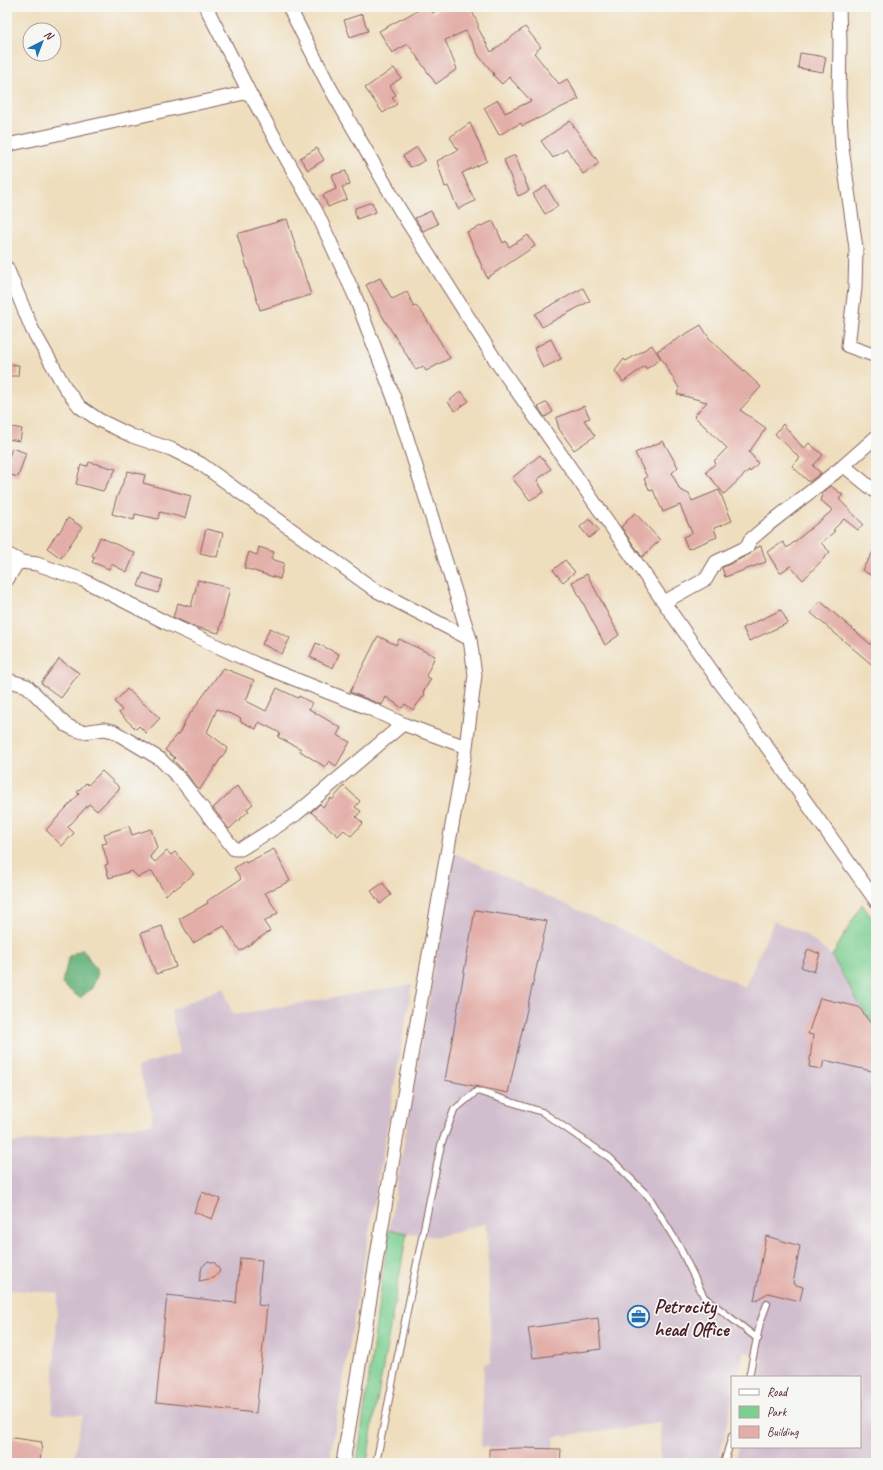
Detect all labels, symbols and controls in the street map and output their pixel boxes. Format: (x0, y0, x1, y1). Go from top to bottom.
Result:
north arrow (22, 22, 62, 62)
text: N (41, 27, 58, 44)
place label: Petrocity head Office (654, 1294, 730, 1342)
office icon: Petrocity head Office (626, 1304, 652, 1330)
legend (731, 1376, 861, 1448)
text: Road (767, 1384, 789, 1400)
text: Park (767, 1404, 788, 1420)
text: Building (767, 1424, 799, 1440)

